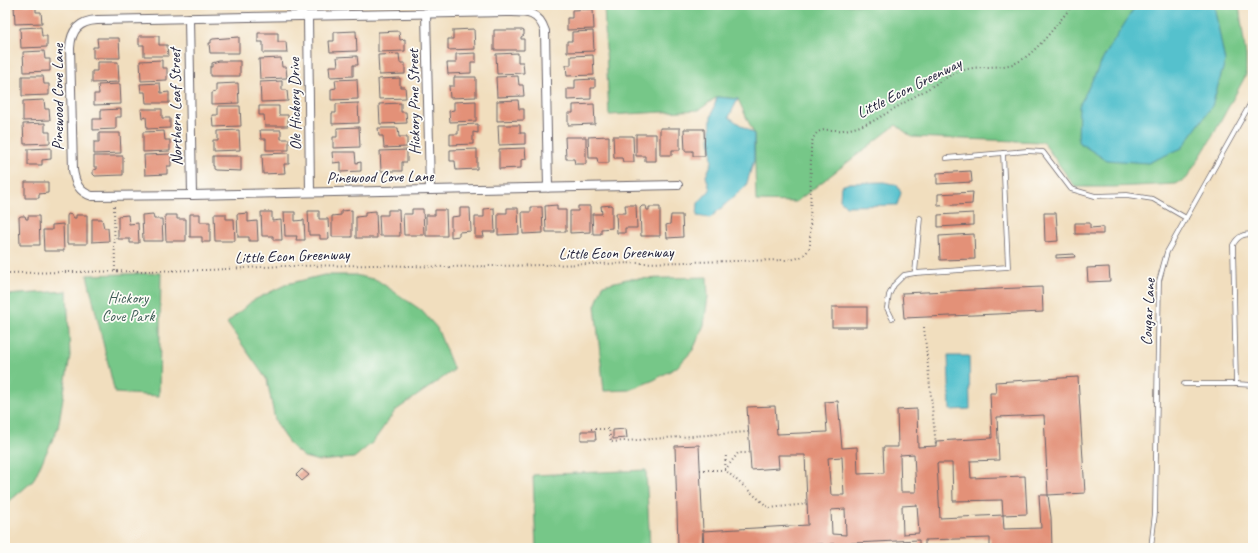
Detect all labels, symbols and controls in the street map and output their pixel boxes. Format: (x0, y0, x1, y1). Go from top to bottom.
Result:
street label: Pinewood Cove Lane (48, 42, 68, 150)
street label: Northern Leaf Street (165, 45, 187, 166)
street label: Hickory Pine Street (403, 47, 425, 155)
street label: Little Econ Greenway (853, 52, 966, 123)
street label: Ole Hickory Drive (284, 56, 306, 151)
street label: Pinewood Cove Lane (327, 166, 435, 188)
street label: Little Econ Greenway (559, 242, 675, 264)
street label: Little Econ Greenway (234, 244, 351, 268)
street label: Cougar Lane (1136, 276, 1160, 346)
park label: Hickory Cove Park (102, 288, 155, 326)

